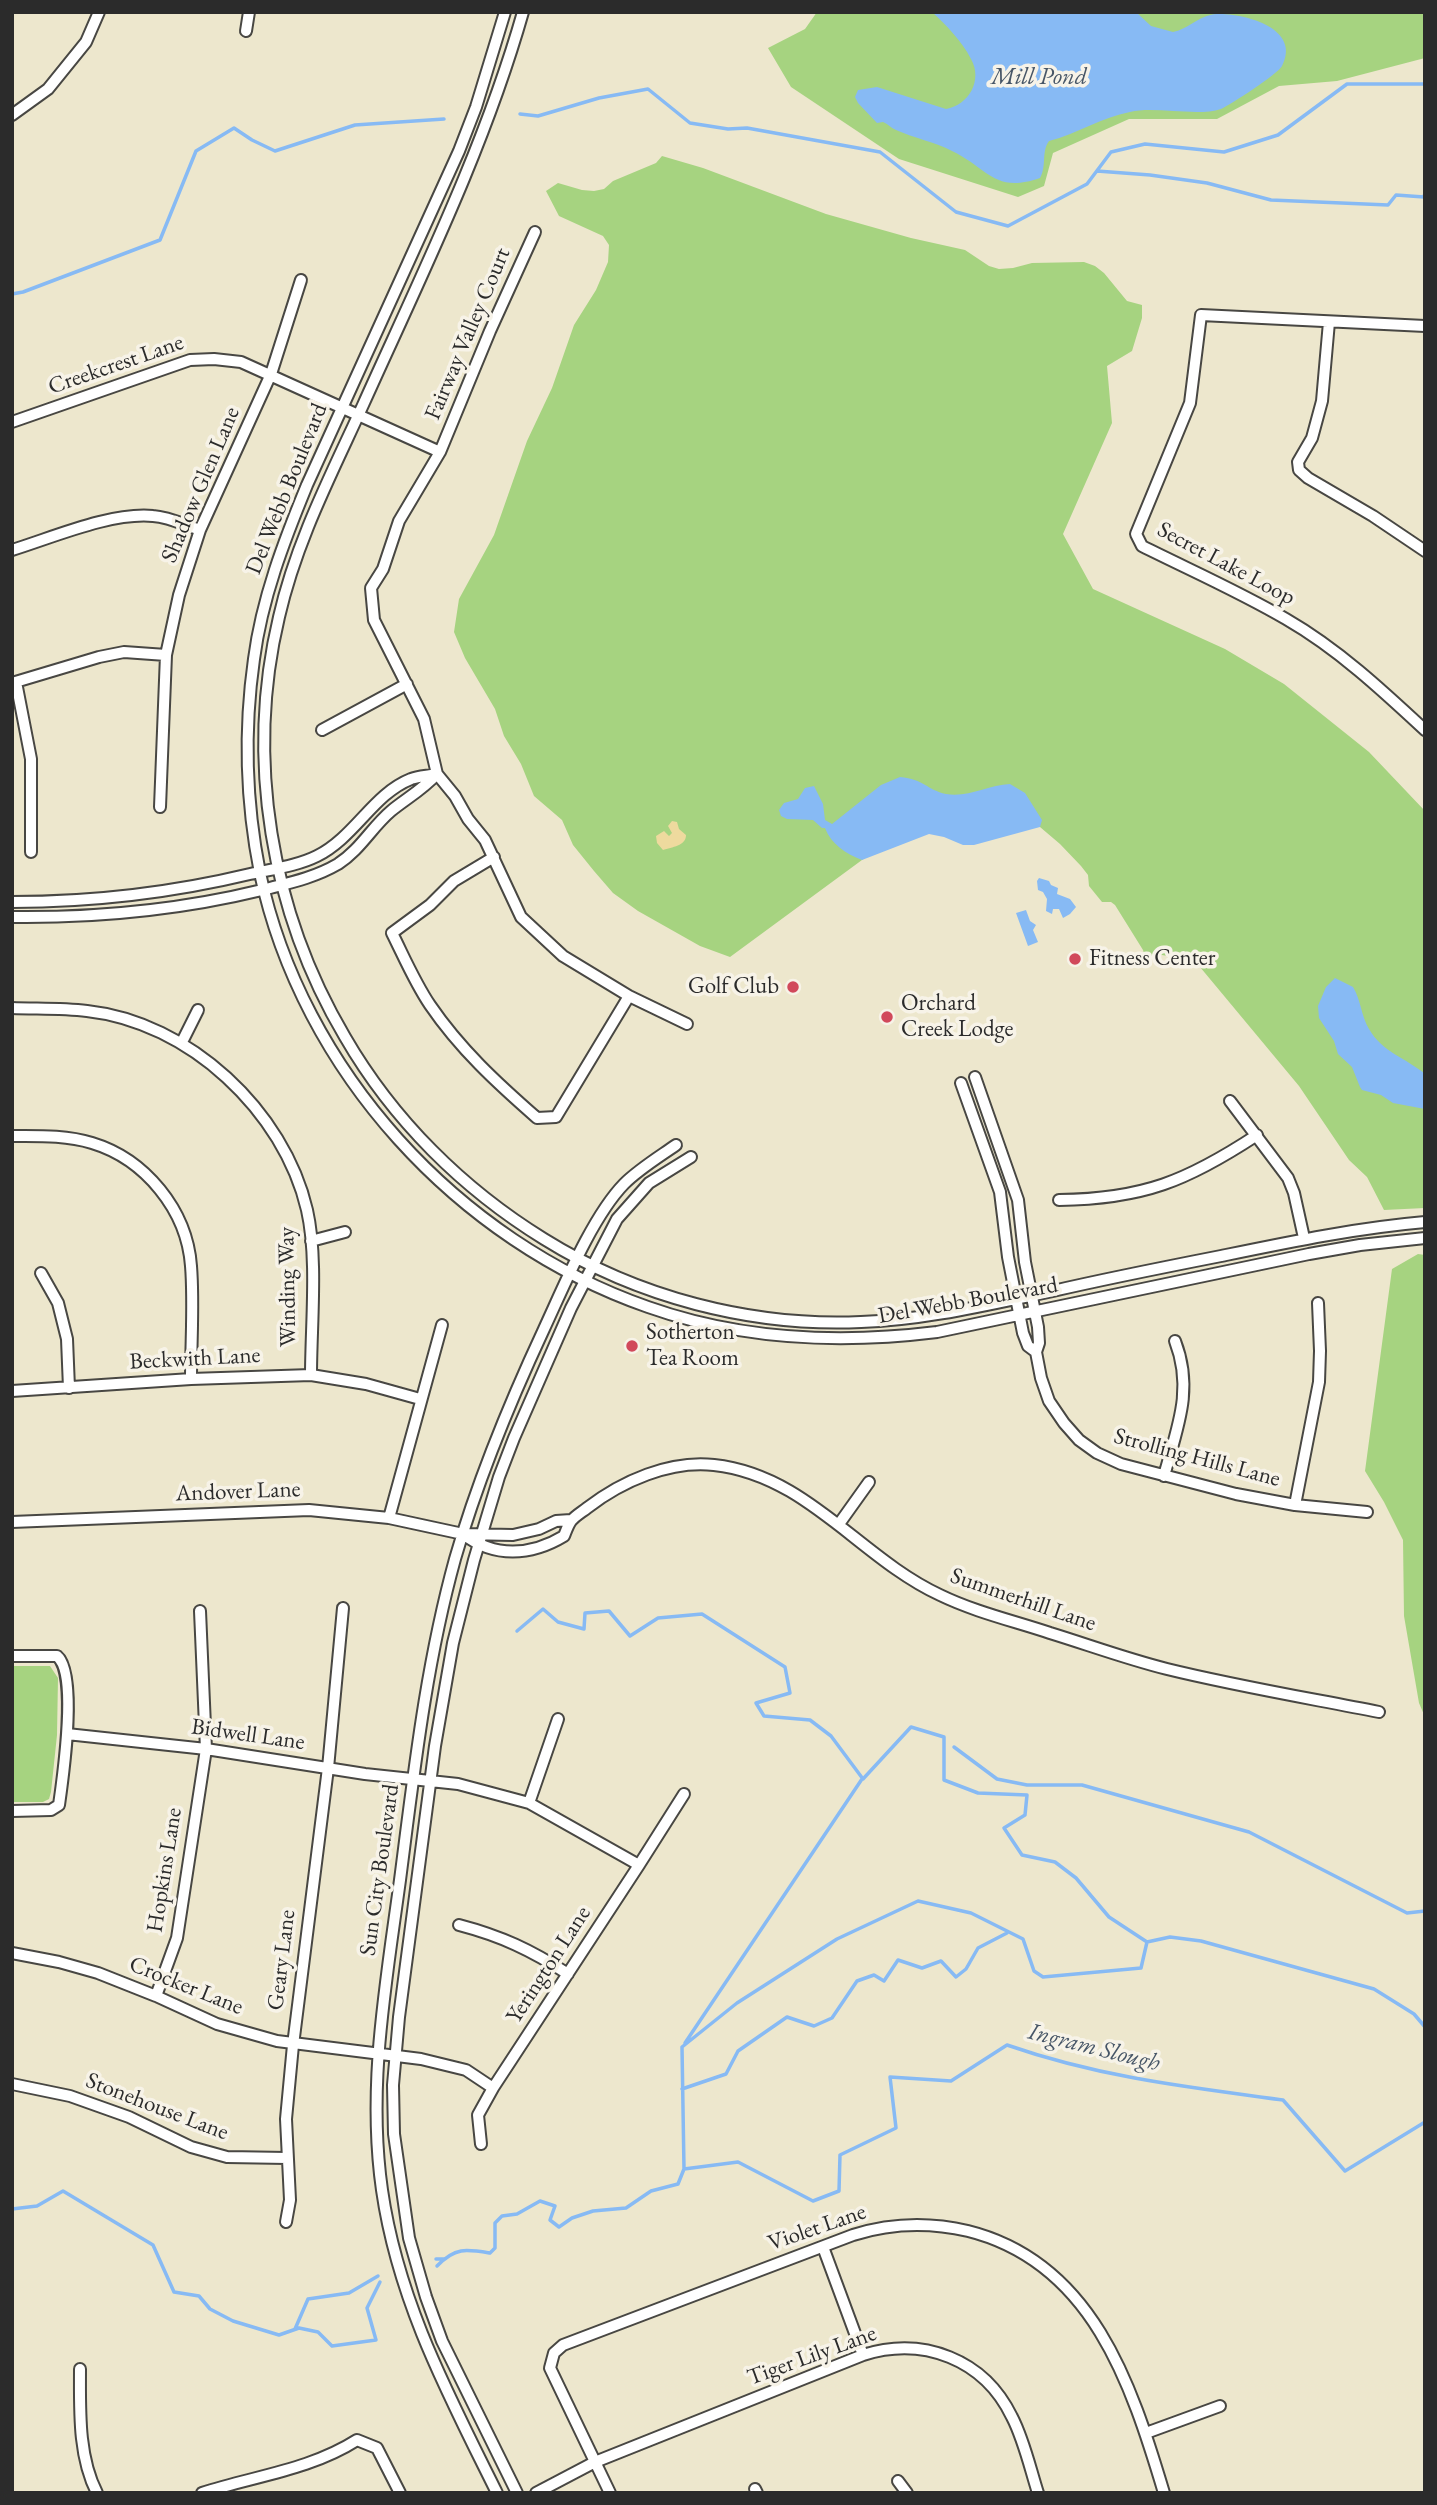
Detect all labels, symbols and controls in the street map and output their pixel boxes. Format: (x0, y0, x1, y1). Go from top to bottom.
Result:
water label: Mill Pond (991, 63, 1087, 91)
street label: Fairway Valley Court (419, 244, 517, 424)
street label: Creekcrest Lane (45, 329, 187, 401)
street label: Del Webb Boulevard (240, 399, 334, 579)
street label: Shadow Glen Lane (156, 403, 246, 567)
street label: Secret Lake Loop (1152, 516, 1300, 612)
place label: Fitness Center (1089, 945, 1216, 973)
marker: Fitness Center (1067, 951, 1083, 967)
place label: Golf Club (688, 973, 779, 1001)
marker: Golf Club (785, 979, 801, 995)
place label: Orchard Creek Lodge (901, 990, 1014, 1044)
marker: Orchard Creek Lodge (879, 1009, 895, 1025)
street label: Winding Way (273, 1227, 303, 1347)
street label: Del Webb Boulevard (876, 1272, 1060, 1330)
place label: Sotherton Tea Room (646, 1319, 739, 1373)
marker: Sotherton Tea Room (624, 1338, 640, 1354)
street label: Beckwith Lane (129, 1342, 261, 1376)
street label: Strolling Hills Lane (1111, 1423, 1283, 1493)
street label: Andover Lane (175, 1476, 301, 1508)
street label: Summerhill Lane (947, 1562, 1099, 1638)
street label: Bidwell Lane (189, 1713, 307, 1757)
street label: Sun City Boulevard (354, 1782, 406, 1958)
street label: Hopkins Lane (142, 1806, 188, 1934)
street label: Yerington Lane (501, 1901, 597, 2029)
street label: Geary Lane (262, 1908, 302, 2012)
street label: Crocker Lane (125, 1951, 247, 2021)
water label: Ingram Slough (1025, 2018, 1163, 2078)
street label: Stonehouse Lane (82, 2067, 232, 2147)
street label: Violet Lane (764, 2198, 870, 2258)
street label: Tiger Lily Lane (744, 2320, 880, 2392)

